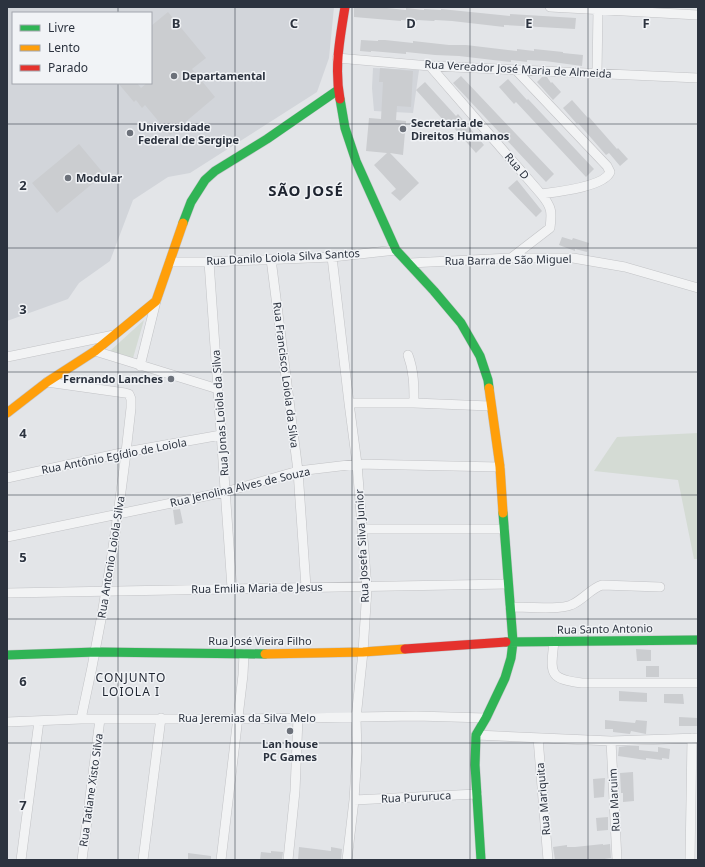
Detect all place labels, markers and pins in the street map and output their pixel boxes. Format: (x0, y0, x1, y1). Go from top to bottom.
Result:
place label: Departamental (182, 68, 266, 83)
marker: Departamental (169, 71, 179, 81)
place label: Secretaria de Direitos Humanos (411, 115, 510, 143)
place label: Universidade Federal de Sergipe (138, 119, 240, 147)
marker: Secretaria de Direitos Humanos (398, 124, 408, 134)
marker: Universidade Federal de Sergipe (125, 128, 135, 138)
place label: Modular (76, 170, 122, 185)
marker: Modular (63, 173, 73, 183)
place label: Fernando Lanches (63, 371, 163, 386)
marker: Fernando Lanches (166, 374, 176, 384)
marker: Lan house PC Games (285, 726, 295, 736)
place label: Lan house PC Games (262, 736, 318, 764)

